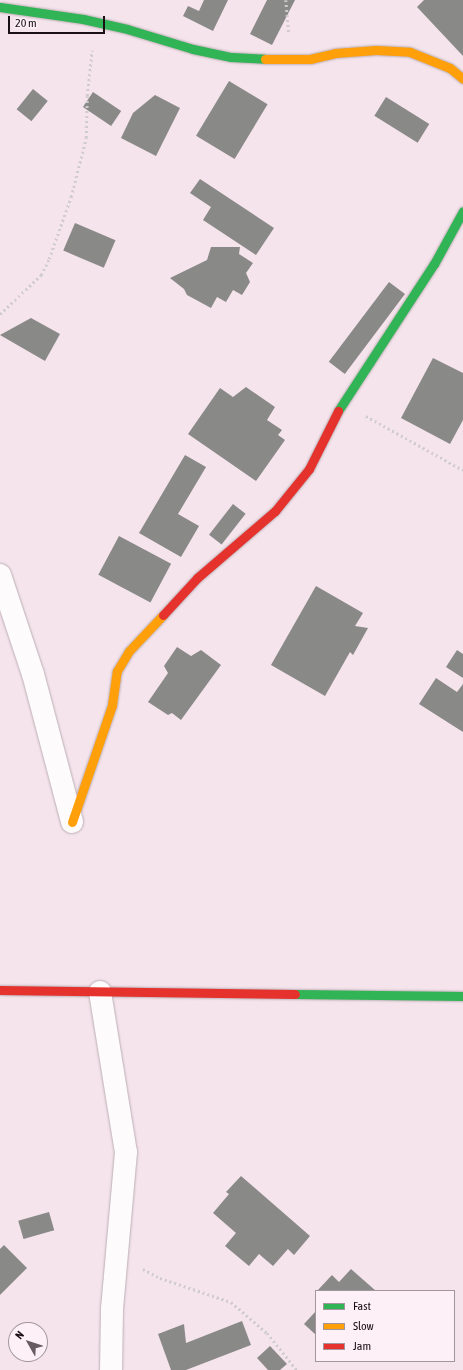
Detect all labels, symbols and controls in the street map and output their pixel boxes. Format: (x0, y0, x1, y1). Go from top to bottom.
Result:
scale bar (10, 8, 107, 34)
text: 20 m (15, 16, 37, 30)
legend (315, 1290, 455, 1362)
text: Fast (353, 1299, 371, 1313)
text: Slow (353, 1319, 374, 1333)
north arrow (8, 1322, 48, 1362)
text: N (13, 1329, 26, 1341)
text: Jam (353, 1339, 371, 1353)

